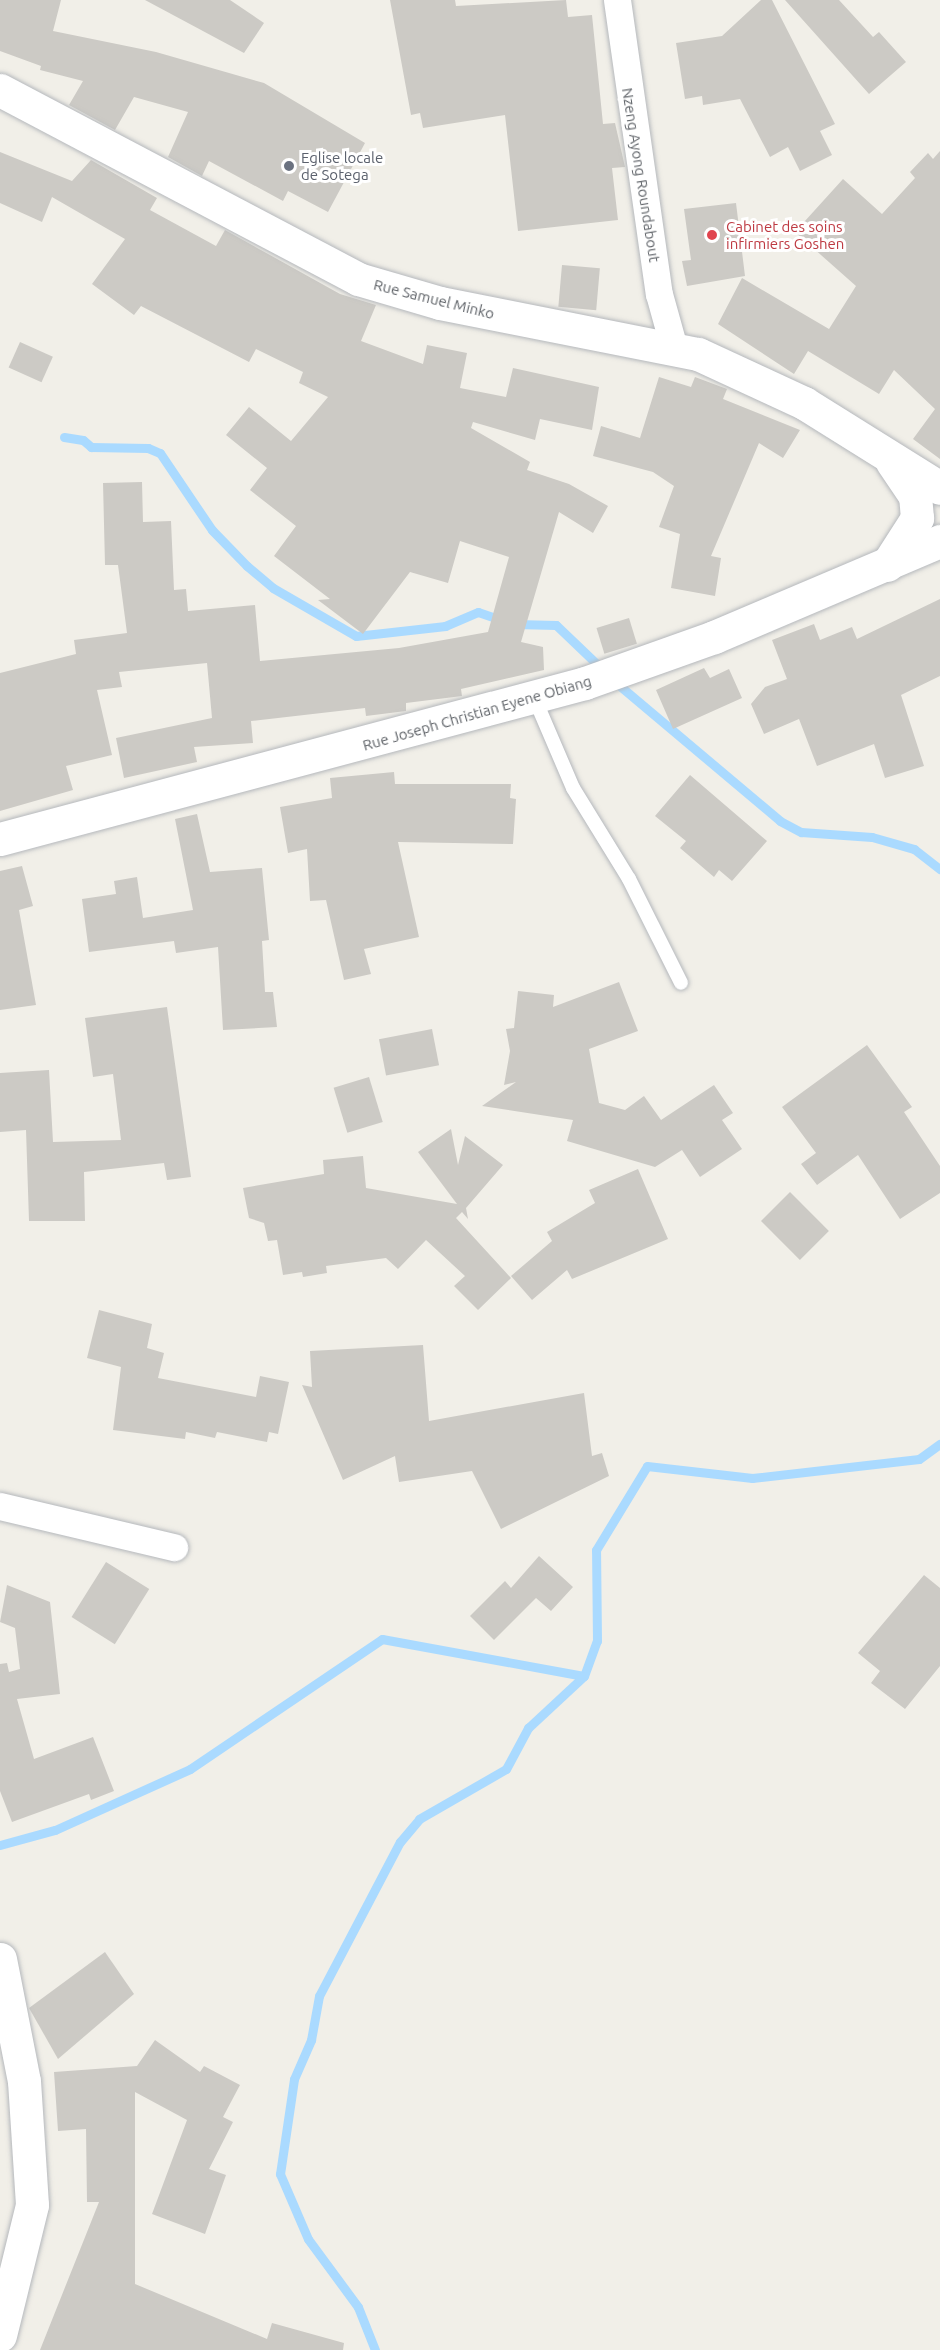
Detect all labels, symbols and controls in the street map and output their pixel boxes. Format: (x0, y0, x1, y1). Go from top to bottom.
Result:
street label: Nzeng Ayong Roundabout (618, 86, 664, 264)
place label: Eglise locale de Sotega (301, 148, 383, 183)
marker: Eglise locale de Sotega (282, 159, 296, 173)
place label: Cabinet des soins infirmiers Goshen (726, 217, 844, 252)
marker: Cabinet des soins infirmiers Goshen (703, 226, 721, 244)
street label: Rue Samuel Minko (372, 275, 496, 323)
street label: Rue Joseph Christian Eyene Obiang (361, 672, 593, 754)

